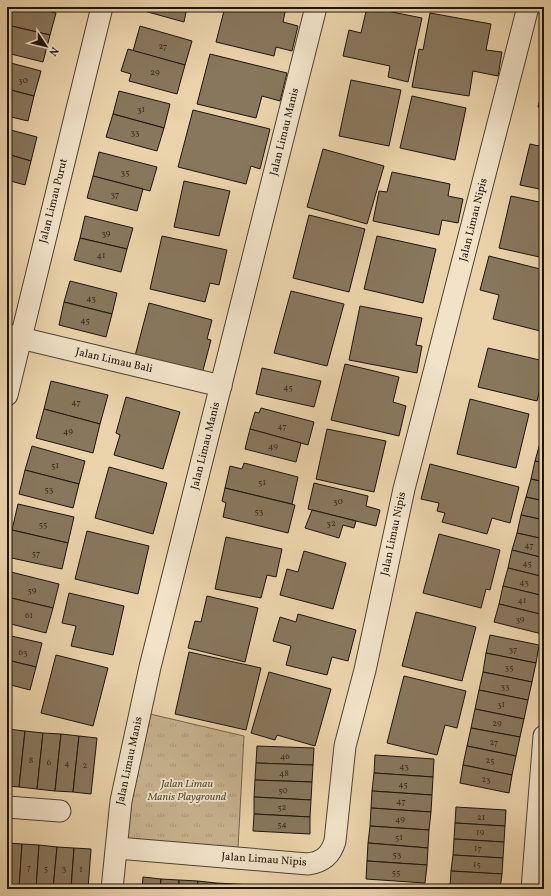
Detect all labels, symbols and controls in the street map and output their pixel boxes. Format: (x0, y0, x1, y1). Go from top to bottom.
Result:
north arrow (26, 26, 66, 66)
house number: 27 (159, 40, 167, 53)
text: N (45, 43, 61, 58)
house number: 29 (150, 66, 160, 79)
house number: 30 (18, 74, 29, 87)
street label: Jalan Limau Manis (267, 86, 303, 177)
house number: 31 (137, 103, 145, 116)
house number: 33 (130, 126, 140, 139)
street label: Jalan Limau Purut (36, 157, 72, 245)
house number: 35 (121, 166, 129, 179)
street label: Jalan Limau Nipis (456, 176, 492, 263)
house number: 37 (111, 188, 119, 201)
house number: 39 (101, 227, 111, 240)
house number: 41 (97, 249, 105, 262)
house number: 43 (86, 292, 96, 305)
house number: 45 (80, 314, 90, 327)
street label: Jalan Limau Bali (74, 345, 154, 377)
house number: 45 (283, 381, 293, 394)
house number: 47 (71, 396, 81, 409)
street label: Jalan Limau Manis (188, 400, 224, 491)
house number: 47 (277, 420, 287, 433)
house number: 49 (63, 425, 73, 438)
house number: 49 (268, 440, 278, 453)
house number: 51 (51, 459, 59, 472)
house number: 51 (258, 476, 266, 489)
house number: 53 (45, 483, 54, 496)
street label: Jalan Limau Nipis (378, 490, 410, 577)
house number: 30 (333, 495, 344, 508)
house number: 53 (255, 505, 264, 518)
house number: 32 (326, 517, 336, 530)
house number: 55 (39, 518, 47, 531)
house number: 47 (524, 539, 534, 552)
house number: 57 (32, 547, 40, 560)
house number: 45 (522, 557, 532, 570)
house number: 43 (519, 576, 529, 589)
house number: 59 (28, 584, 37, 597)
house number: 41 (518, 594, 526, 607)
house number: 61 (25, 609, 33, 622)
house number: 39 (515, 613, 525, 626)
house number: 37 (509, 643, 517, 656)
house number: 63 (18, 646, 28, 659)
house number: 35 (505, 661, 513, 674)
house number: 33 (500, 680, 510, 693)
house number: 31 (497, 698, 505, 711)
street label: Jalan Limau Manis (113, 715, 147, 807)
house number: 29 (492, 717, 502, 730)
house number: 27 (490, 736, 498, 749)
house number: 46 (280, 750, 290, 763)
house number: 8 (29, 754, 34, 767)
house number: 25 (485, 754, 495, 767)
house number: 6 (47, 756, 52, 769)
house number: 4 (64, 757, 70, 770)
house number: 2 (83, 759, 88, 772)
house number: 43 (399, 760, 409, 773)
house number: 48 (279, 767, 289, 780)
house number: 23 (481, 773, 491, 786)
park label: Jalan Limau Manis Playground (147, 777, 227, 805)
house number: 45 (398, 778, 408, 791)
house number: 50 (278, 784, 288, 797)
house number: 47 (396, 795, 406, 808)
house number: 52 (277, 801, 287, 814)
house number: 21 (477, 811, 485, 824)
house number: 49 (395, 813, 405, 826)
house number: 54 (277, 818, 287, 831)
house number: 19 (476, 826, 484, 839)
house number: 51 (395, 831, 403, 844)
house number: 17 (474, 842, 482, 855)
house number: 53 (393, 848, 402, 861)
street label: Jalan Limau Nipis (221, 850, 307, 870)
house number: 15 (473, 858, 481, 871)
house number: 7 (27, 861, 31, 874)
house number: 5 (44, 862, 48, 875)
house number: 3 (62, 862, 67, 875)
house number: 1 (79, 863, 83, 876)
house number: 55 (392, 866, 400, 879)

